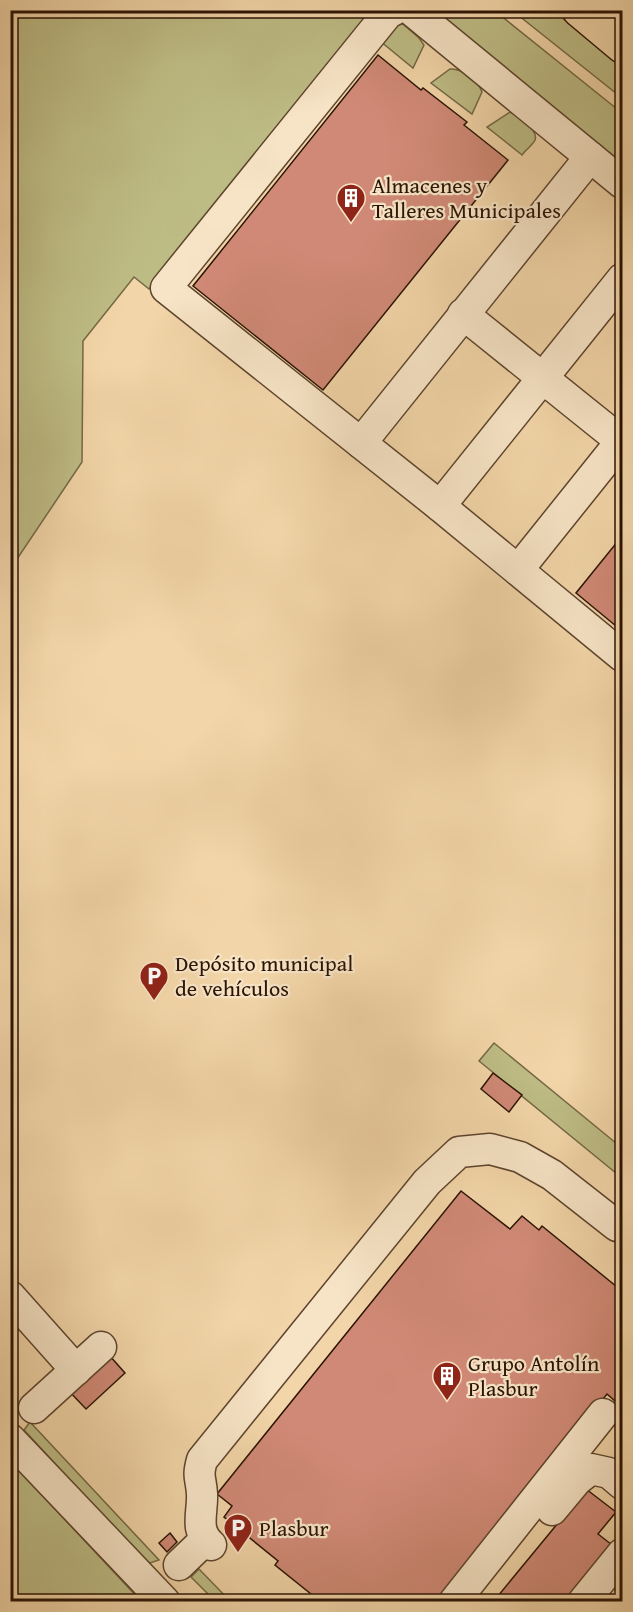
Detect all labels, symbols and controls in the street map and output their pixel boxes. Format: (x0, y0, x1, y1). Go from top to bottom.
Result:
place label: Almacenes y Talleres Municipales (372, 169, 561, 226)
building icon: Almacenes y Talleres Municipales (335, 182, 367, 224)
place label: Depósito municipal de vehículos (175, 947, 353, 1004)
parking icon: Depósito municipal de vehículos (138, 960, 170, 1002)
place label: Grupo Antolín Plasbur (468, 1347, 600, 1404)
building icon: Grupo Antolín Plasbur (431, 1360, 463, 1402)
parking icon: Plasbur (222, 1512, 254, 1554)
place label: Plasbur (259, 1512, 329, 1544)

